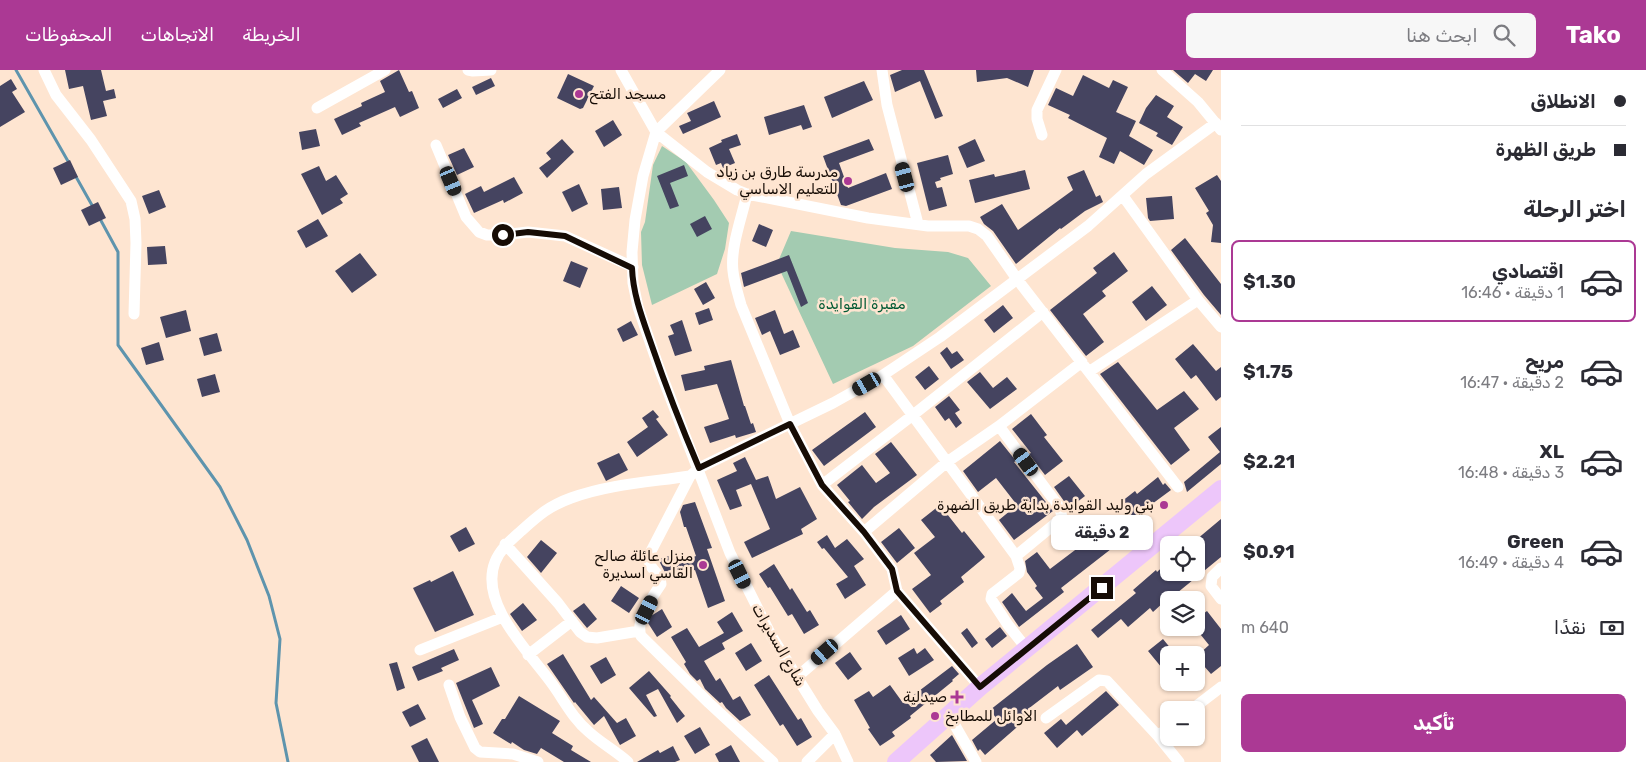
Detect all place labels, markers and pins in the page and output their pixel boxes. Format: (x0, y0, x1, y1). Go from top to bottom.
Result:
place label: مسجد الفتح (589, 85, 666, 105)
marker: مسجد الفتح (573, 88, 585, 100)
place label: مدرسة طارق بن زياد للتعليم الاساسي (716, 163, 838, 201)
marker: مدرسة طارق بن زياد للتعليم الاساسي (842, 175, 854, 187)
place label: بني وليد القوايدة بداية طريق الضهرة (937, 496, 1154, 517)
marker: بني وليد القوايدة بداية طريق الضهرة (1158, 499, 1170, 511)
place label: منزل عائلة صالح القاسي اسديرة (594, 547, 693, 585)
marker: منزل عائلة صالح القاسي اسديرة (697, 559, 709, 571)
place label: صيدلية (903, 688, 947, 706)
marker: صيدلية (951, 691, 963, 703)
place label: الاوائل للمطابخ (945, 707, 1037, 727)
marker: الاوائل للمطابخ (929, 710, 941, 722)

